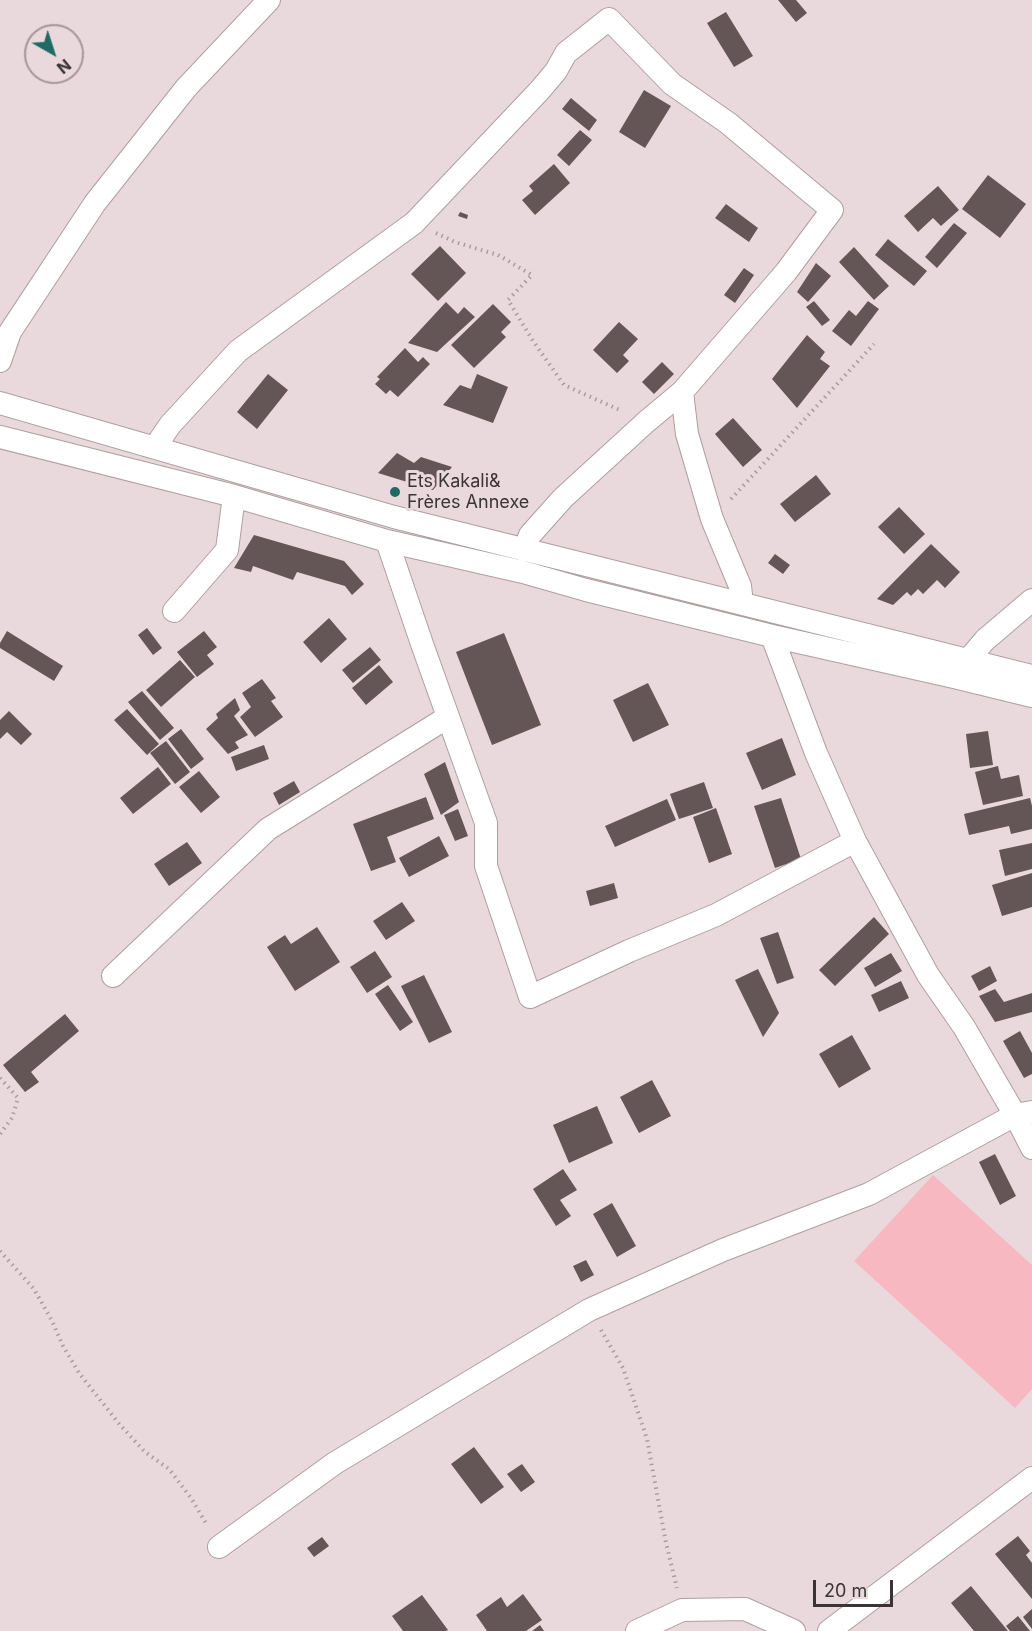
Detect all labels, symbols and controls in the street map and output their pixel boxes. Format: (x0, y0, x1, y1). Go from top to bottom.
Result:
north arrow (24, 24, 84, 84)
text: N (53, 55, 75, 78)
place label: Ets Kakali& Frères Annexe (407, 471, 529, 514)
marker: Ets Kakali& Frères Annexe (388, 485, 402, 499)
scale bar (816, 1568, 896, 1606)
text: 20 m (824, 1580, 867, 1601)

